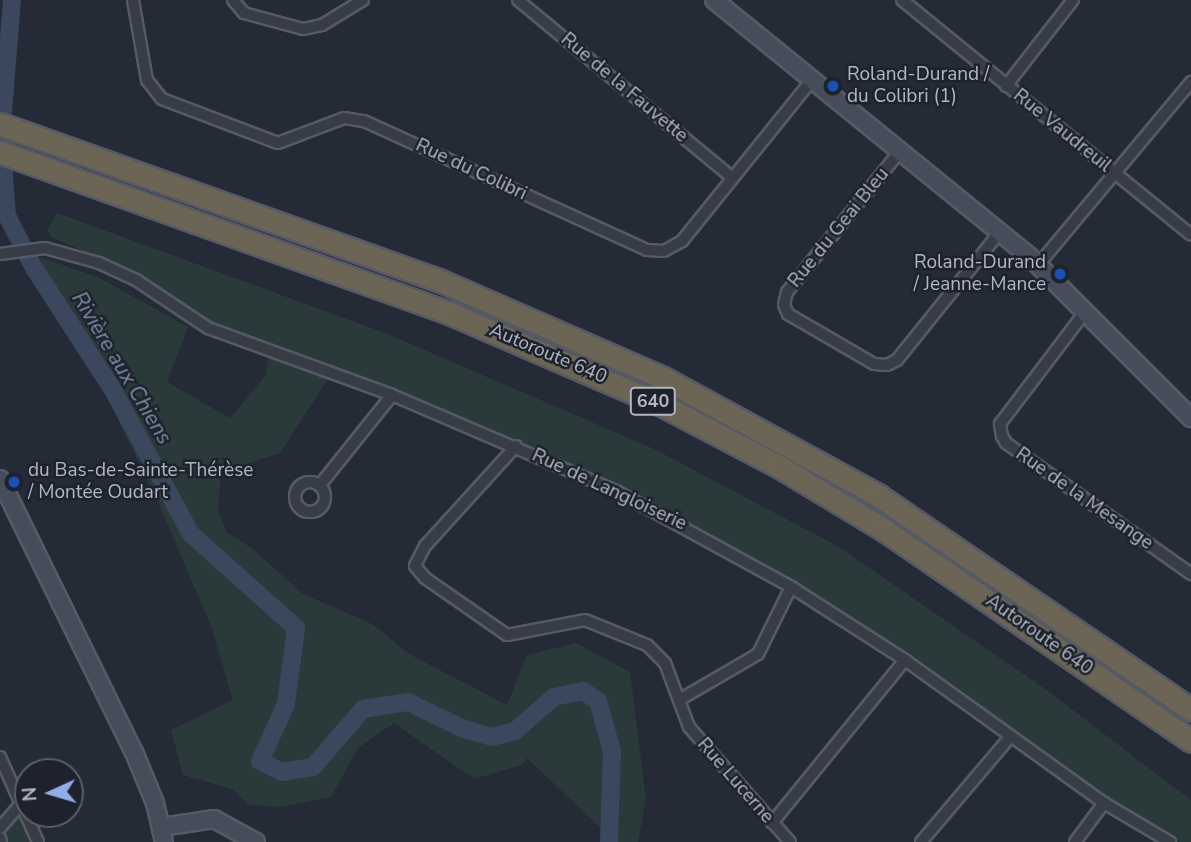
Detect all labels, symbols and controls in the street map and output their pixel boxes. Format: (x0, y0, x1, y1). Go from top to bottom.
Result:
street label: Rue de la Fauvette (556, 28, 692, 148)
place label: Roland-Durand / du Colibri (1) (847, 64, 989, 108)
marker: Roland-Durand / du Colibri (1) (825, 78, 841, 94)
street label: Rue Vaudreuil (1008, 84, 1116, 178)
street label: Rue du Colibri (412, 134, 530, 206)
street label: Rue du Geai Bleu (784, 164, 894, 292)
place label: Roland-Durand / Jeanne-Mance (914, 252, 1046, 296)
marker: Roland-Durand / Jeanne-Mance (1052, 266, 1068, 282)
water label: Rivière aux Chiens (67, 287, 177, 449)
street label: Autoroute 640 (486, 319, 610, 389)
road number: 640 (628, 386, 678, 416)
street label: Rue de la Mesange (1011, 443, 1157, 555)
street label: Rue de Langloiserie (528, 444, 690, 536)
place label: du Bas-de-Sainte-Thérèse / Montée Oudart (28, 460, 253, 504)
marker: du Bas-de-Sainte-Thérèse / Montée Oudart (6, 474, 22, 490)
street label: Autoroute 640 (981, 590, 1097, 680)
street label: Rue Lucerne (692, 734, 778, 828)
north arrow (14, 758, 84, 828)
text: N (17, 786, 44, 802)

